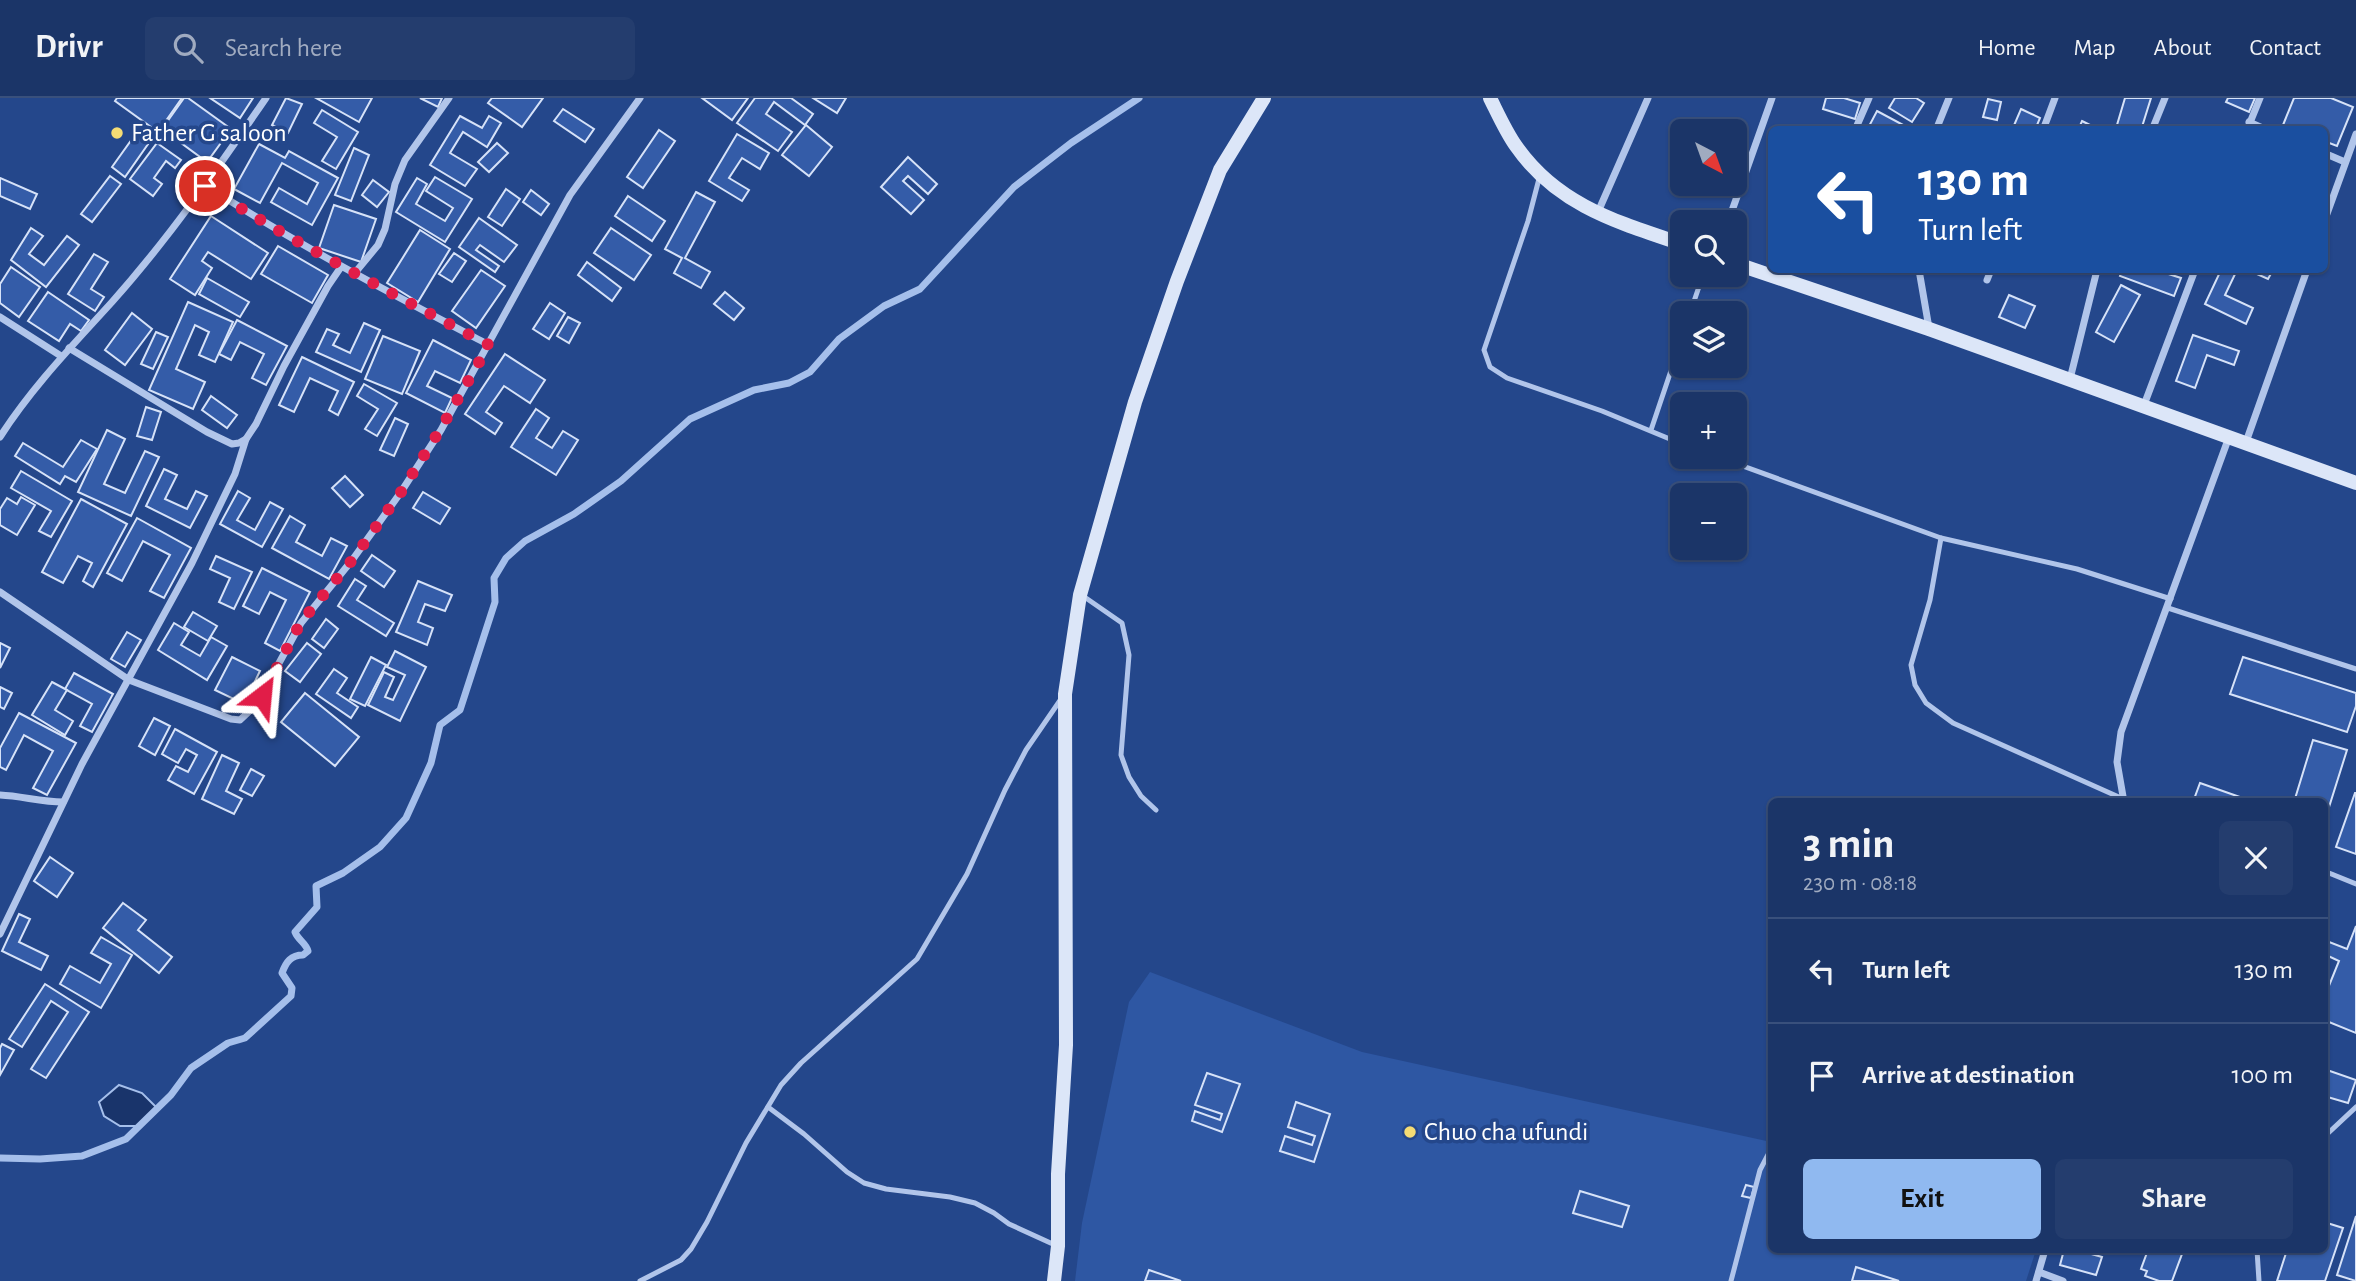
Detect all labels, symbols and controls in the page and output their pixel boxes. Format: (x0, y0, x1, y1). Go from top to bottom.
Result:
search box (145, 17, 635, 80)
icon: search (169, 29, 207, 67)
text: Drivr (35, 31, 103, 64)
text: Search here (225, 35, 342, 61)
text: Home (1978, 36, 2036, 60)
text: Map (2074, 36, 2116, 60)
text: About (2154, 36, 2211, 60)
text: Contact (2249, 36, 2321, 60)
north arrow (1670, 119, 1746, 196)
map controls (1670, 119, 1747, 560)
place label: Father G saloon (131, 120, 287, 146)
marker: Father G saloon (109, 125, 125, 141)
icon: left (1803, 154, 1894, 245)
pin (175, 156, 235, 216)
text: 130 m (1918, 156, 2029, 205)
icon: arrive (186, 167, 224, 205)
button: search (1670, 210, 1747, 287)
text: Turn left (1918, 214, 2022, 246)
button: layers (1670, 301, 1747, 378)
button: + (1670, 392, 1747, 469)
button: − (1670, 483, 1747, 560)
position arrow (225, 659, 299, 733)
button: close (2219, 821, 2293, 895)
text: 3 min (1803, 823, 1895, 865)
text: 230 m · 08:18 (1803, 872, 1917, 895)
icon: left (1803, 952, 1841, 990)
text: Turn left (1862, 957, 1950, 983)
text: 130 m (2235, 957, 2293, 983)
icon: arrive (1803, 1057, 1841, 1095)
text: Arrive at destination (1862, 1062, 2075, 1088)
text: 100 m (2232, 1062, 2293, 1088)
place label: Chuo cha ufundi (1424, 1119, 1588, 1145)
marker: Chuo cha ufundi (1402, 1124, 1418, 1140)
button: Exit (1803, 1159, 2041, 1239)
button: Share (2055, 1159, 2293, 1239)

